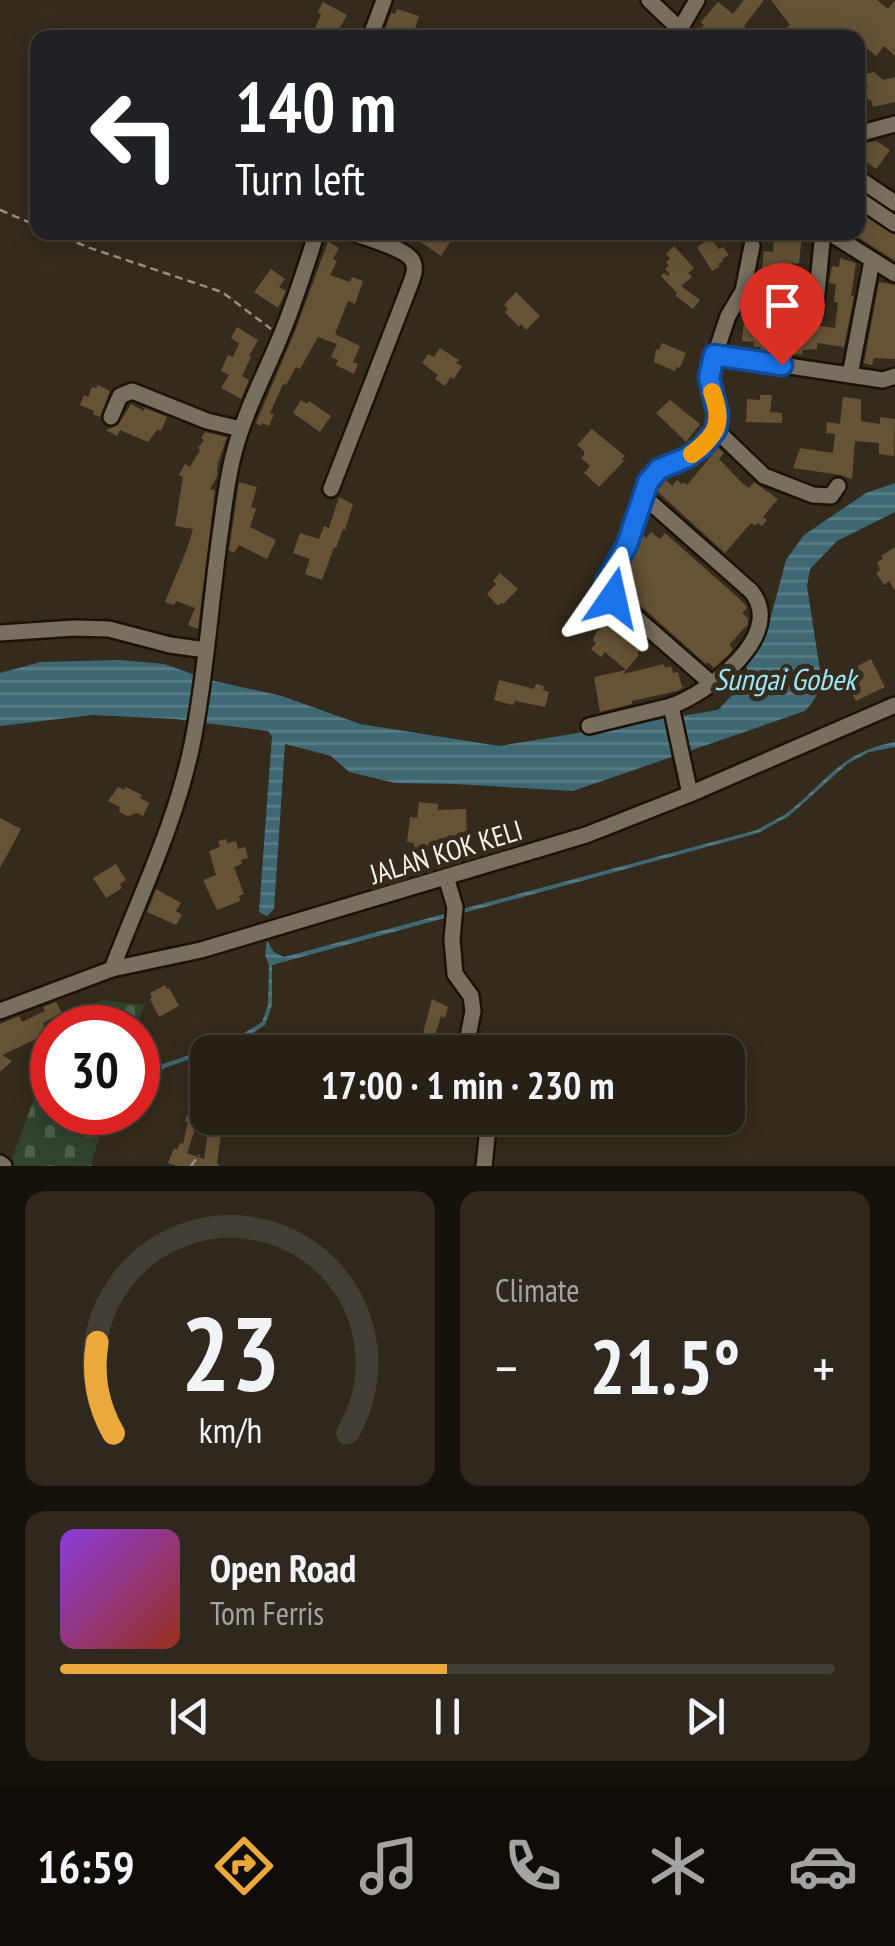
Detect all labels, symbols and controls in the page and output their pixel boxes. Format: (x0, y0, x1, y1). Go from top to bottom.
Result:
text: 140 m (235, 61, 396, 151)
icon: left (70, 70, 200, 200)
text: Turn left (235, 149, 365, 207)
pin (740, 263, 825, 366)
icon: arrive (755, 278, 810, 333)
position arrow (561, 546, 665, 650)
water label: Sungai Gobek (714, 659, 859, 698)
street label: JALAN KOK KELI (364, 811, 527, 893)
speed limit sign: 30 (30, 1005, 160, 1135)
text: 17:00 · 1 min · 230 m (321, 1060, 614, 1109)
text: Climate (495, 1269, 579, 1311)
text: 23 (180, 1285, 280, 1420)
text: 21.5° (590, 1318, 740, 1415)
text: − (495, 1332, 518, 1403)
text: + (812, 1332, 835, 1403)
text: km/h (198, 1407, 262, 1453)
text: Open Road (210, 1543, 356, 1592)
text: Tom Ferris (210, 1592, 324, 1634)
icon: previous (162, 1689, 217, 1744)
icon: pause (420, 1689, 475, 1744)
icon: next (678, 1689, 733, 1744)
icon: directions (209, 1831, 279, 1901)
icon: music (354, 1831, 424, 1901)
icon: phone (498, 1831, 568, 1901)
icon: climate (643, 1831, 713, 1901)
icon: car (788, 1831, 858, 1901)
text: 16:59 (37, 1837, 135, 1895)

